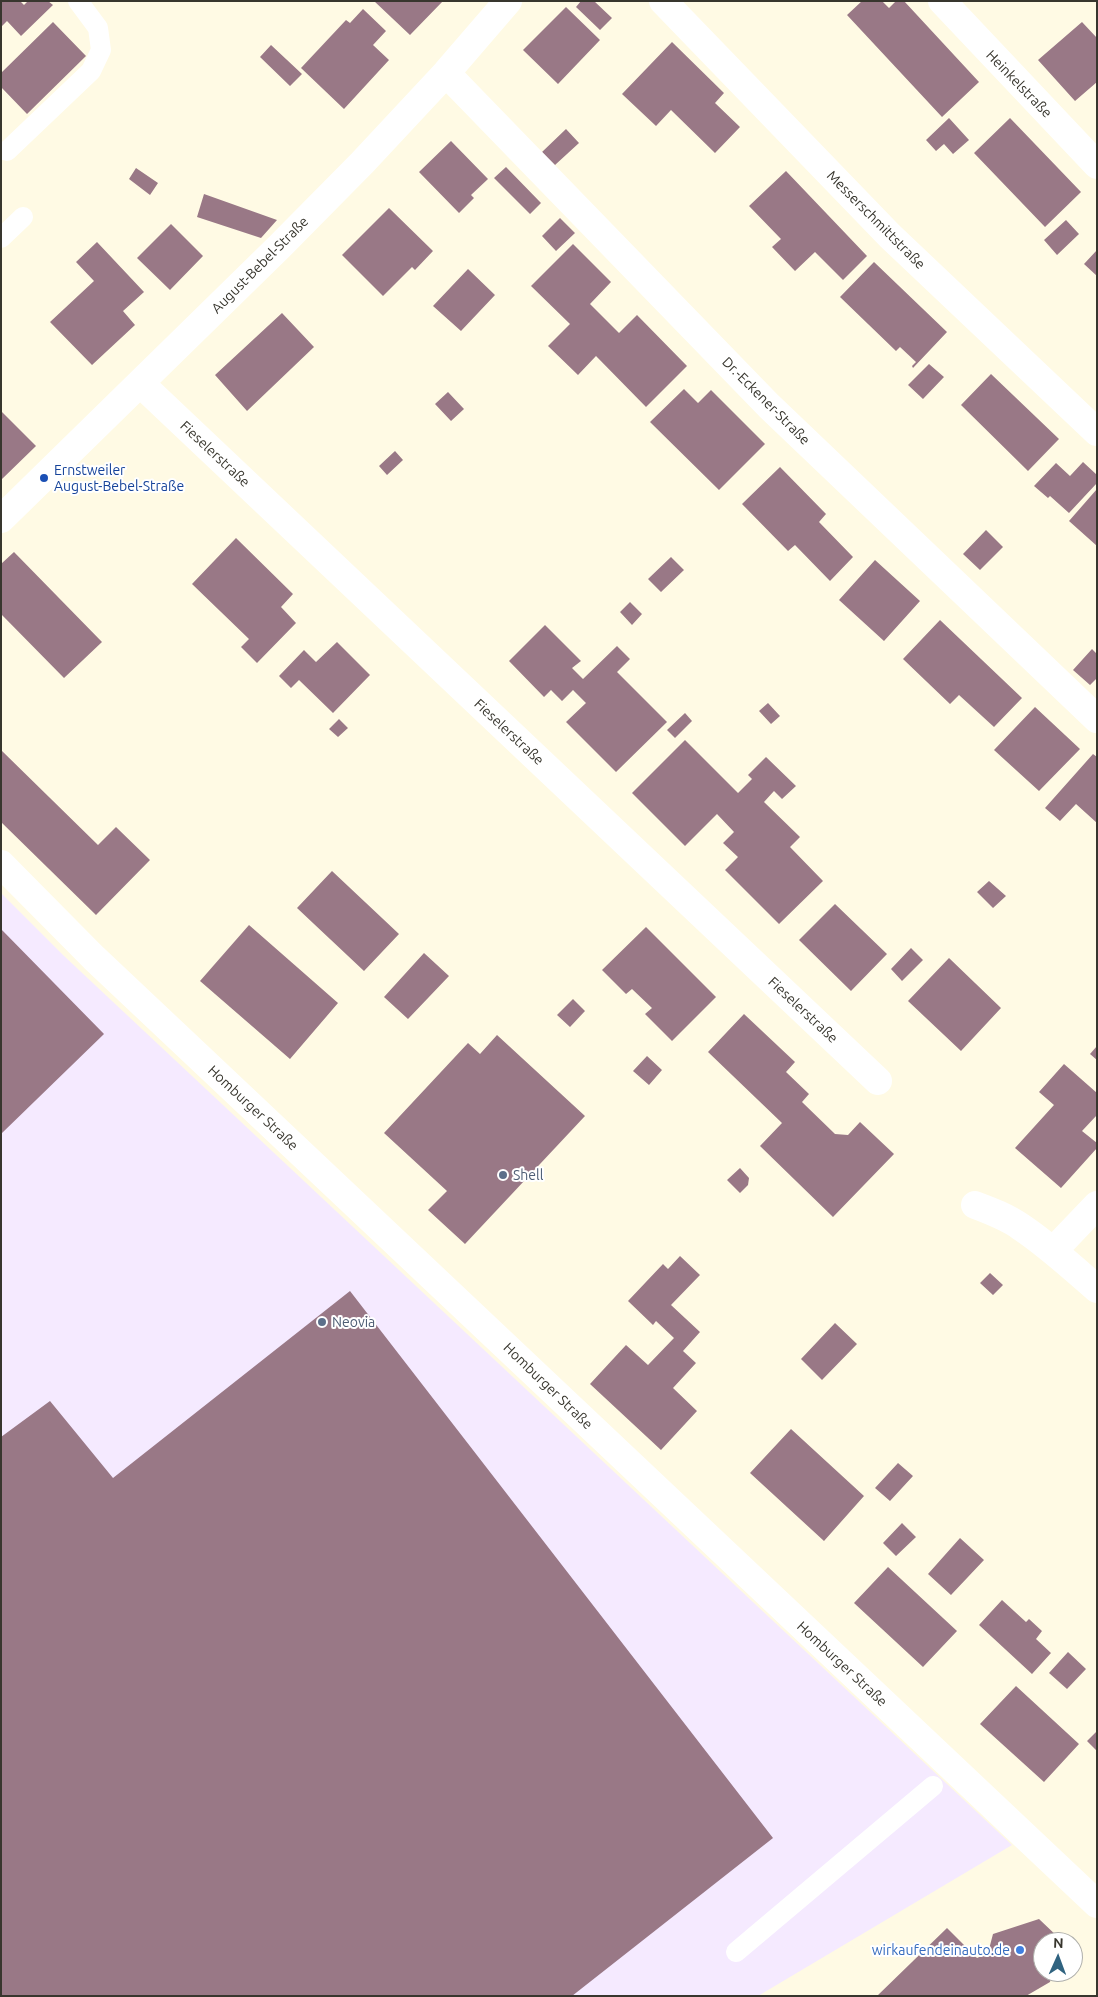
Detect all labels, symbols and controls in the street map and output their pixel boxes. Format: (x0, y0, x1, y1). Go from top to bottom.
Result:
street label: Heinkelstraße (983, 47, 1055, 121)
street label: Messerschmittstraße (823, 167, 929, 273)
street label: August-Bebel-Straße (208, 213, 312, 317)
street label: Dr.-Eckener-Straße (719, 354, 813, 448)
street label: Fieselerstraße (177, 417, 253, 491)
place label: Ernstweiler August-Bebel-Straße (54, 462, 184, 494)
marker: Ernstweiler August-Bebel-Straße (38, 472, 50, 484)
street label: Fieselerstraße (471, 695, 547, 769)
street label: Fieselerstraße (765, 973, 841, 1047)
street label: Homburger Straße (204, 1062, 302, 1154)
place label: Shell (513, 1167, 543, 1183)
marker: Shell (497, 1169, 509, 1181)
place label: Neovia (332, 1314, 375, 1330)
marker: Neovia (316, 1316, 328, 1328)
street label: Homburger Straße (500, 1339, 596, 1433)
street label: Homburger Straße (793, 1618, 891, 1710)
north arrow (1033, 1932, 1083, 1982)
text: N (1053, 1935, 1064, 1951)
place label: wirkaufendeinauto.de (872, 1942, 1010, 1958)
marker: wirkaufendeinauto.de (1014, 1944, 1026, 1956)

